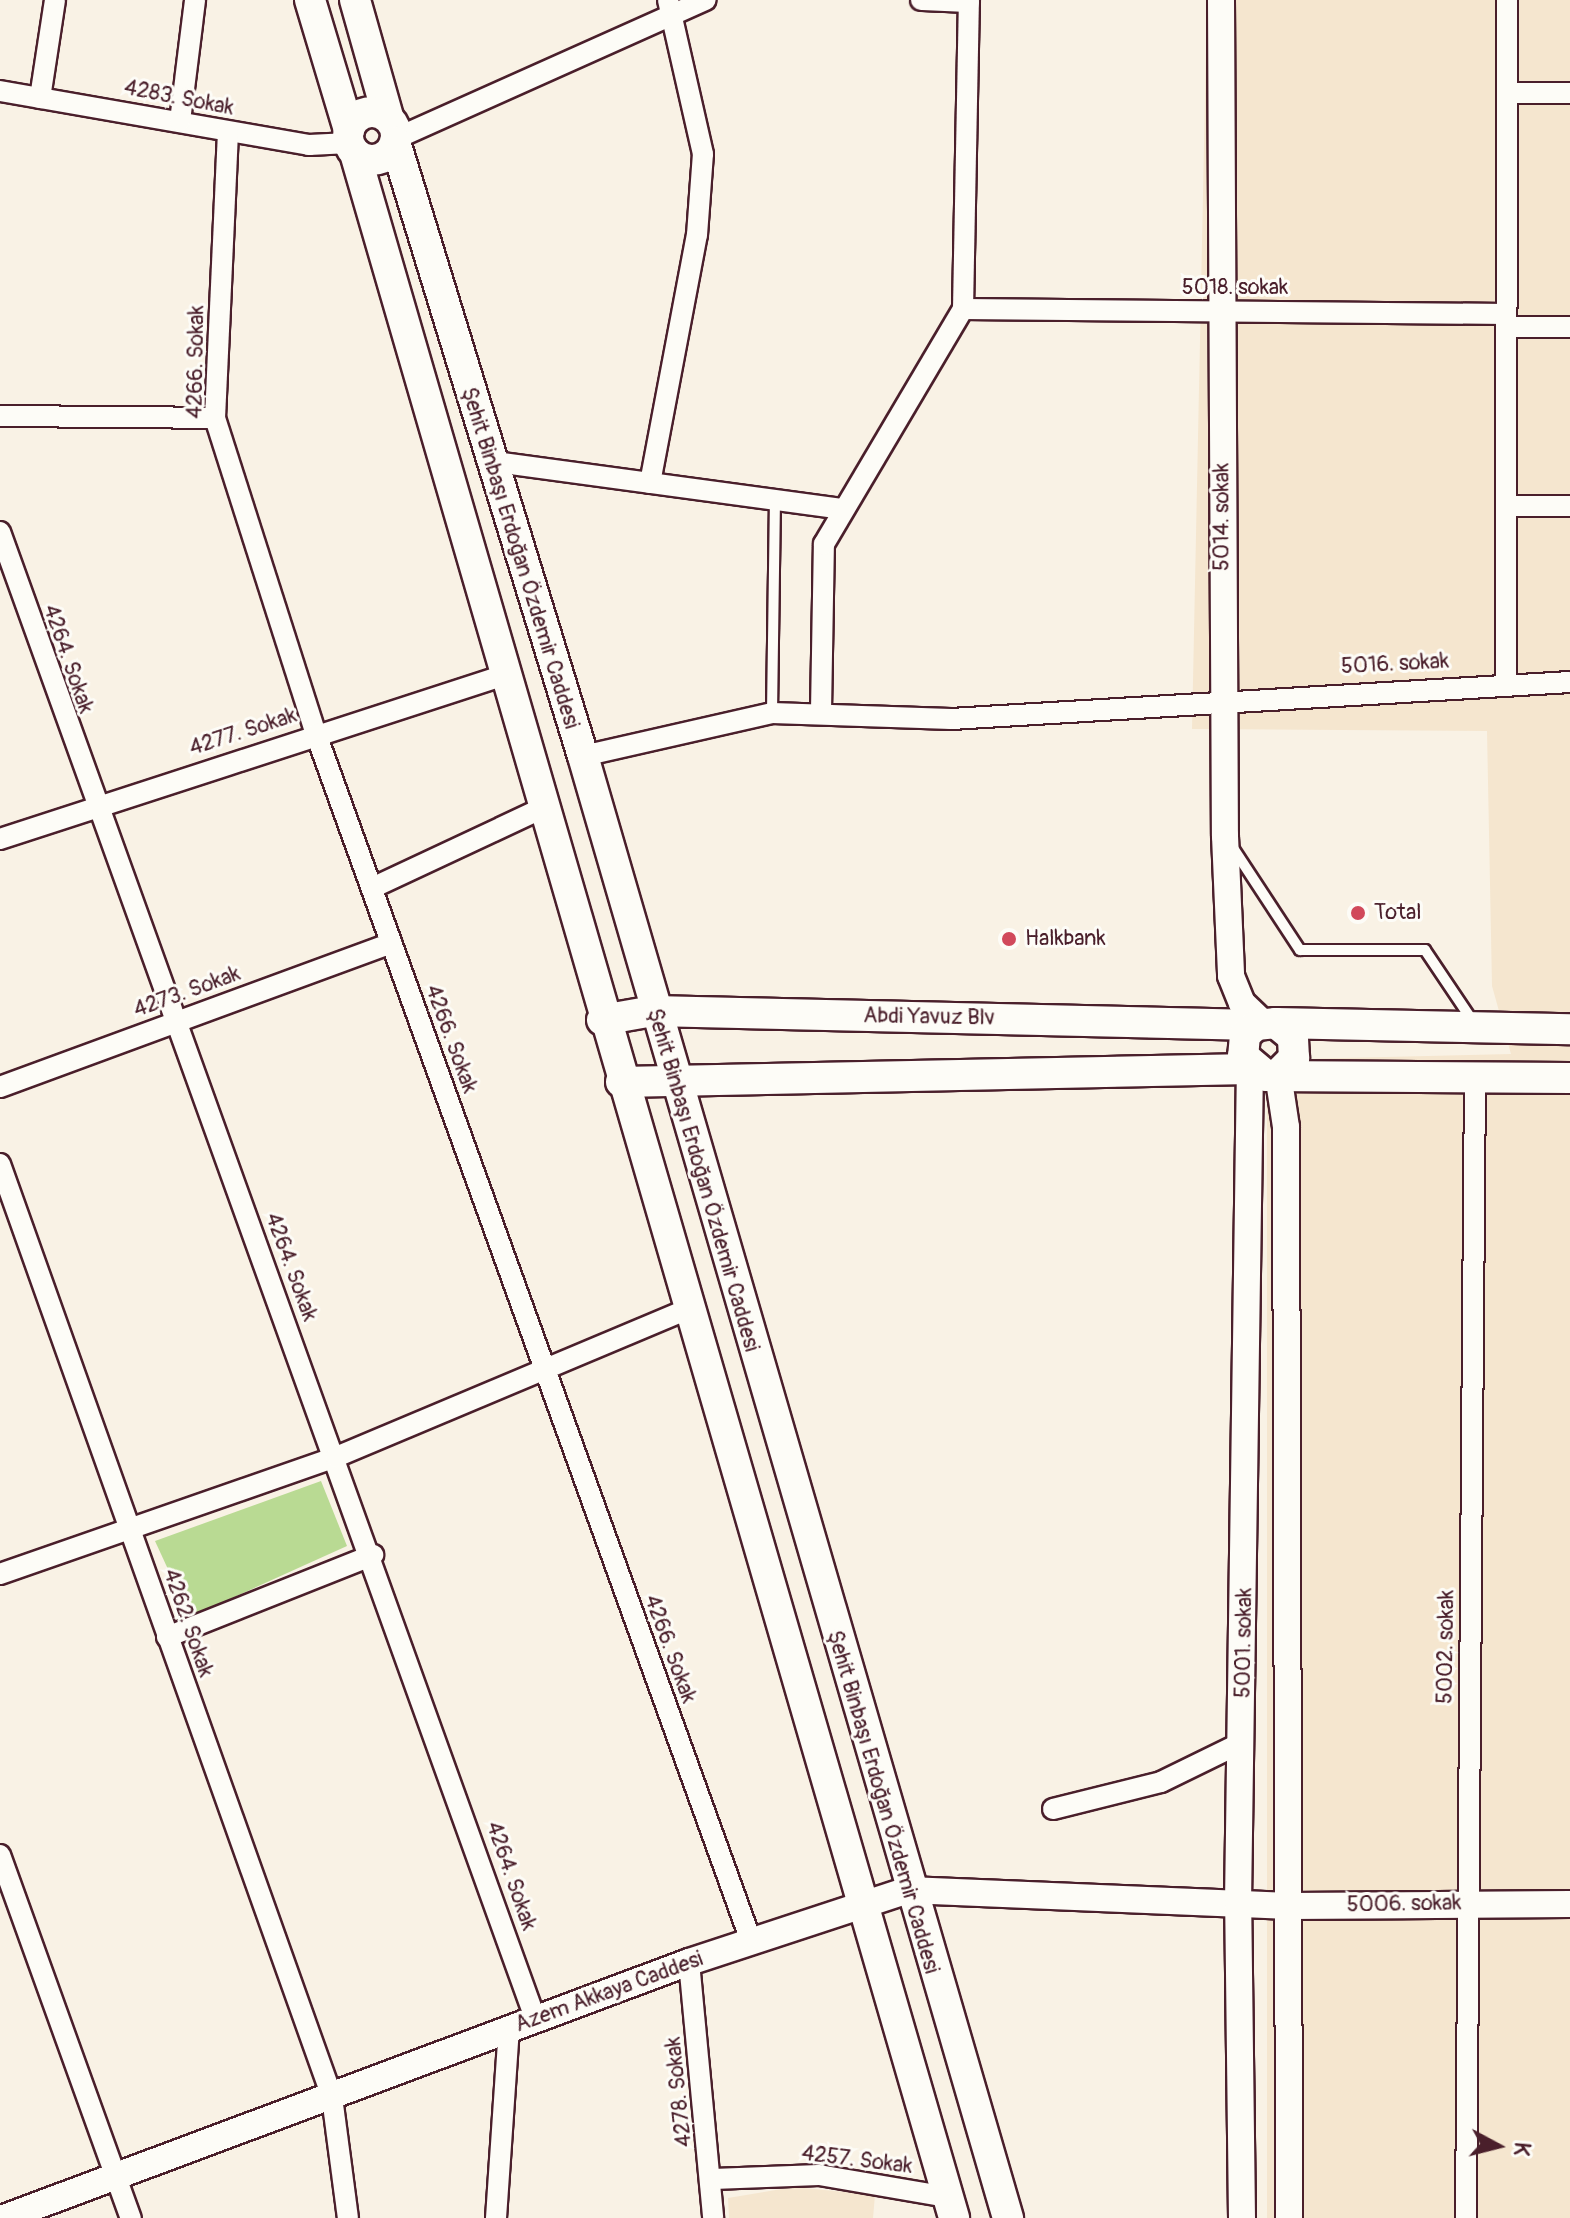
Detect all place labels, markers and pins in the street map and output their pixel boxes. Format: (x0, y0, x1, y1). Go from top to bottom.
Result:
place label: Total (1374, 900, 1421, 926)
marker: Total (1349, 904, 1367, 922)
place label: Halkbank (1025, 926, 1106, 952)
marker: Halkbank (1000, 930, 1018, 948)

